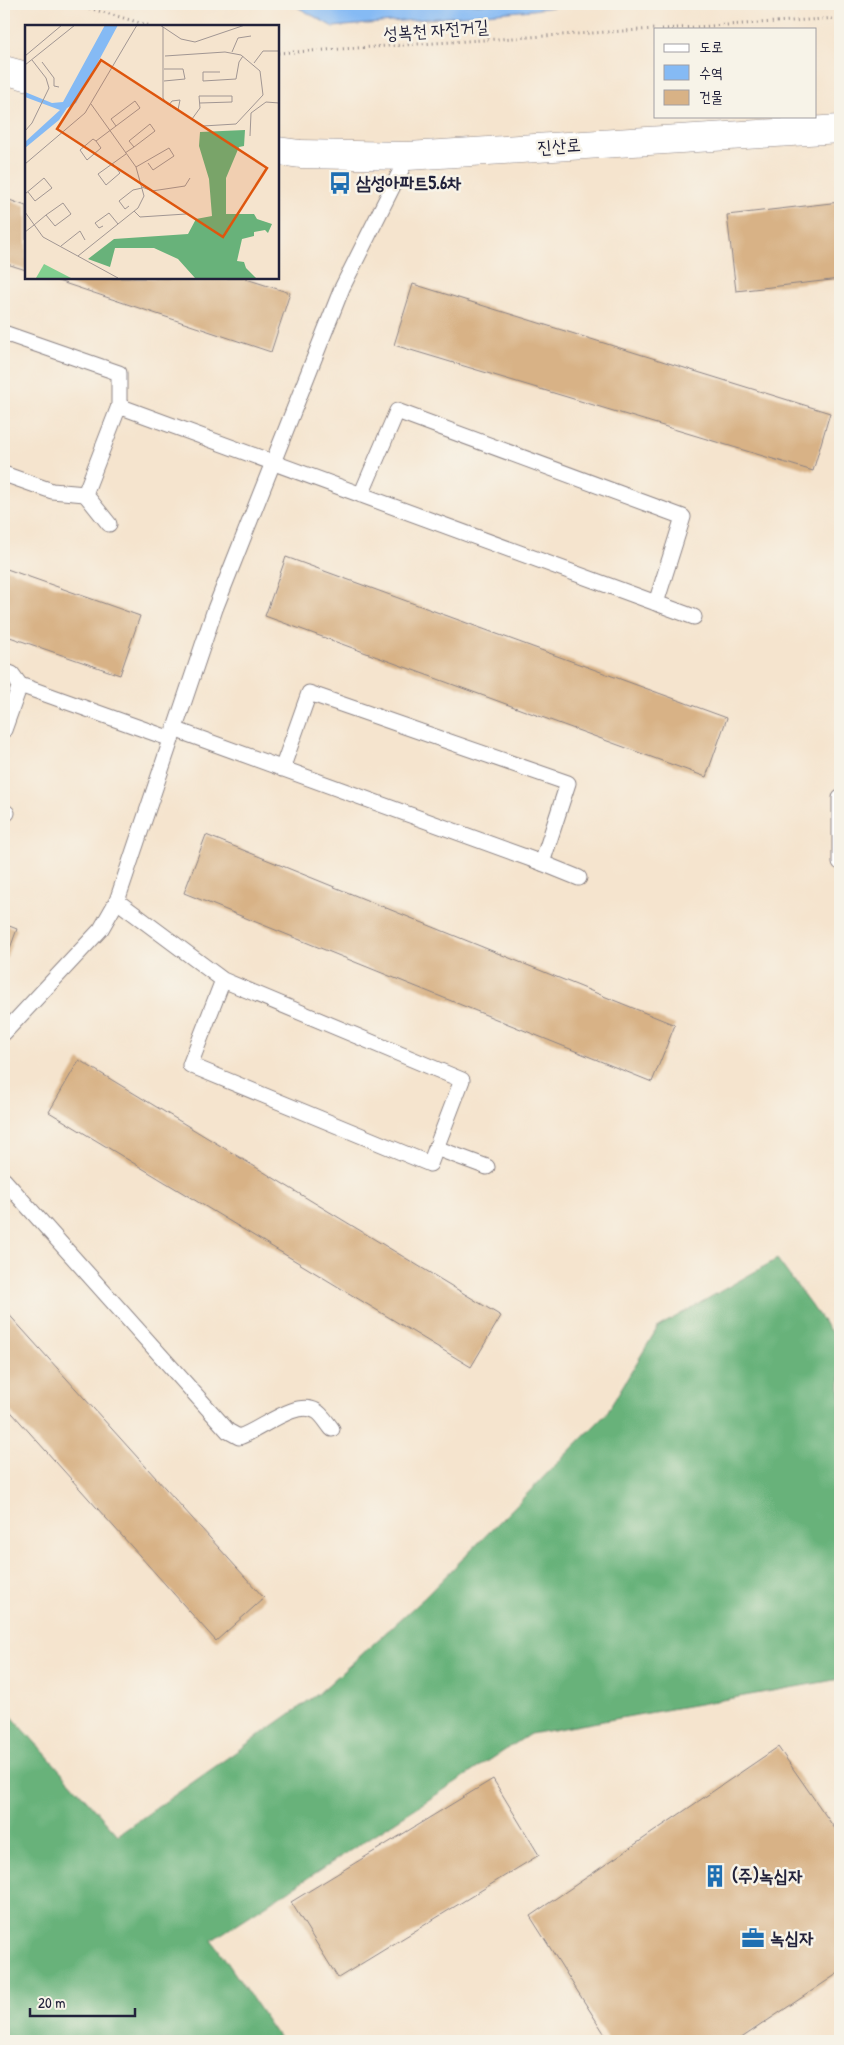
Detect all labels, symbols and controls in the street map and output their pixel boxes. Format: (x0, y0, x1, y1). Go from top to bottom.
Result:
street label: 성복천 자전거길 (382, 13, 490, 46)
inset map (25, 25, 279, 279)
legend (654, 28, 816, 118)
text: 도로 (699, 36, 723, 57)
text: 수역 (699, 62, 723, 83)
text: 건물 (699, 86, 723, 107)
street label: 진산로 (536, 132, 582, 159)
bus stop icon: 삼성아파트5.6차 (327, 170, 353, 196)
place label: 삼성아파트5.6차 (356, 170, 462, 195)
building icon: (주)녹십자 (702, 1863, 728, 1889)
place label: (주)녹십자 (732, 1863, 803, 1888)
office icon: 녹십자 (740, 1925, 766, 1951)
place label: 녹십자 (770, 1925, 814, 1950)
scale bar (30, 1985, 135, 2017)
text: 20 m (38, 1992, 65, 2013)

